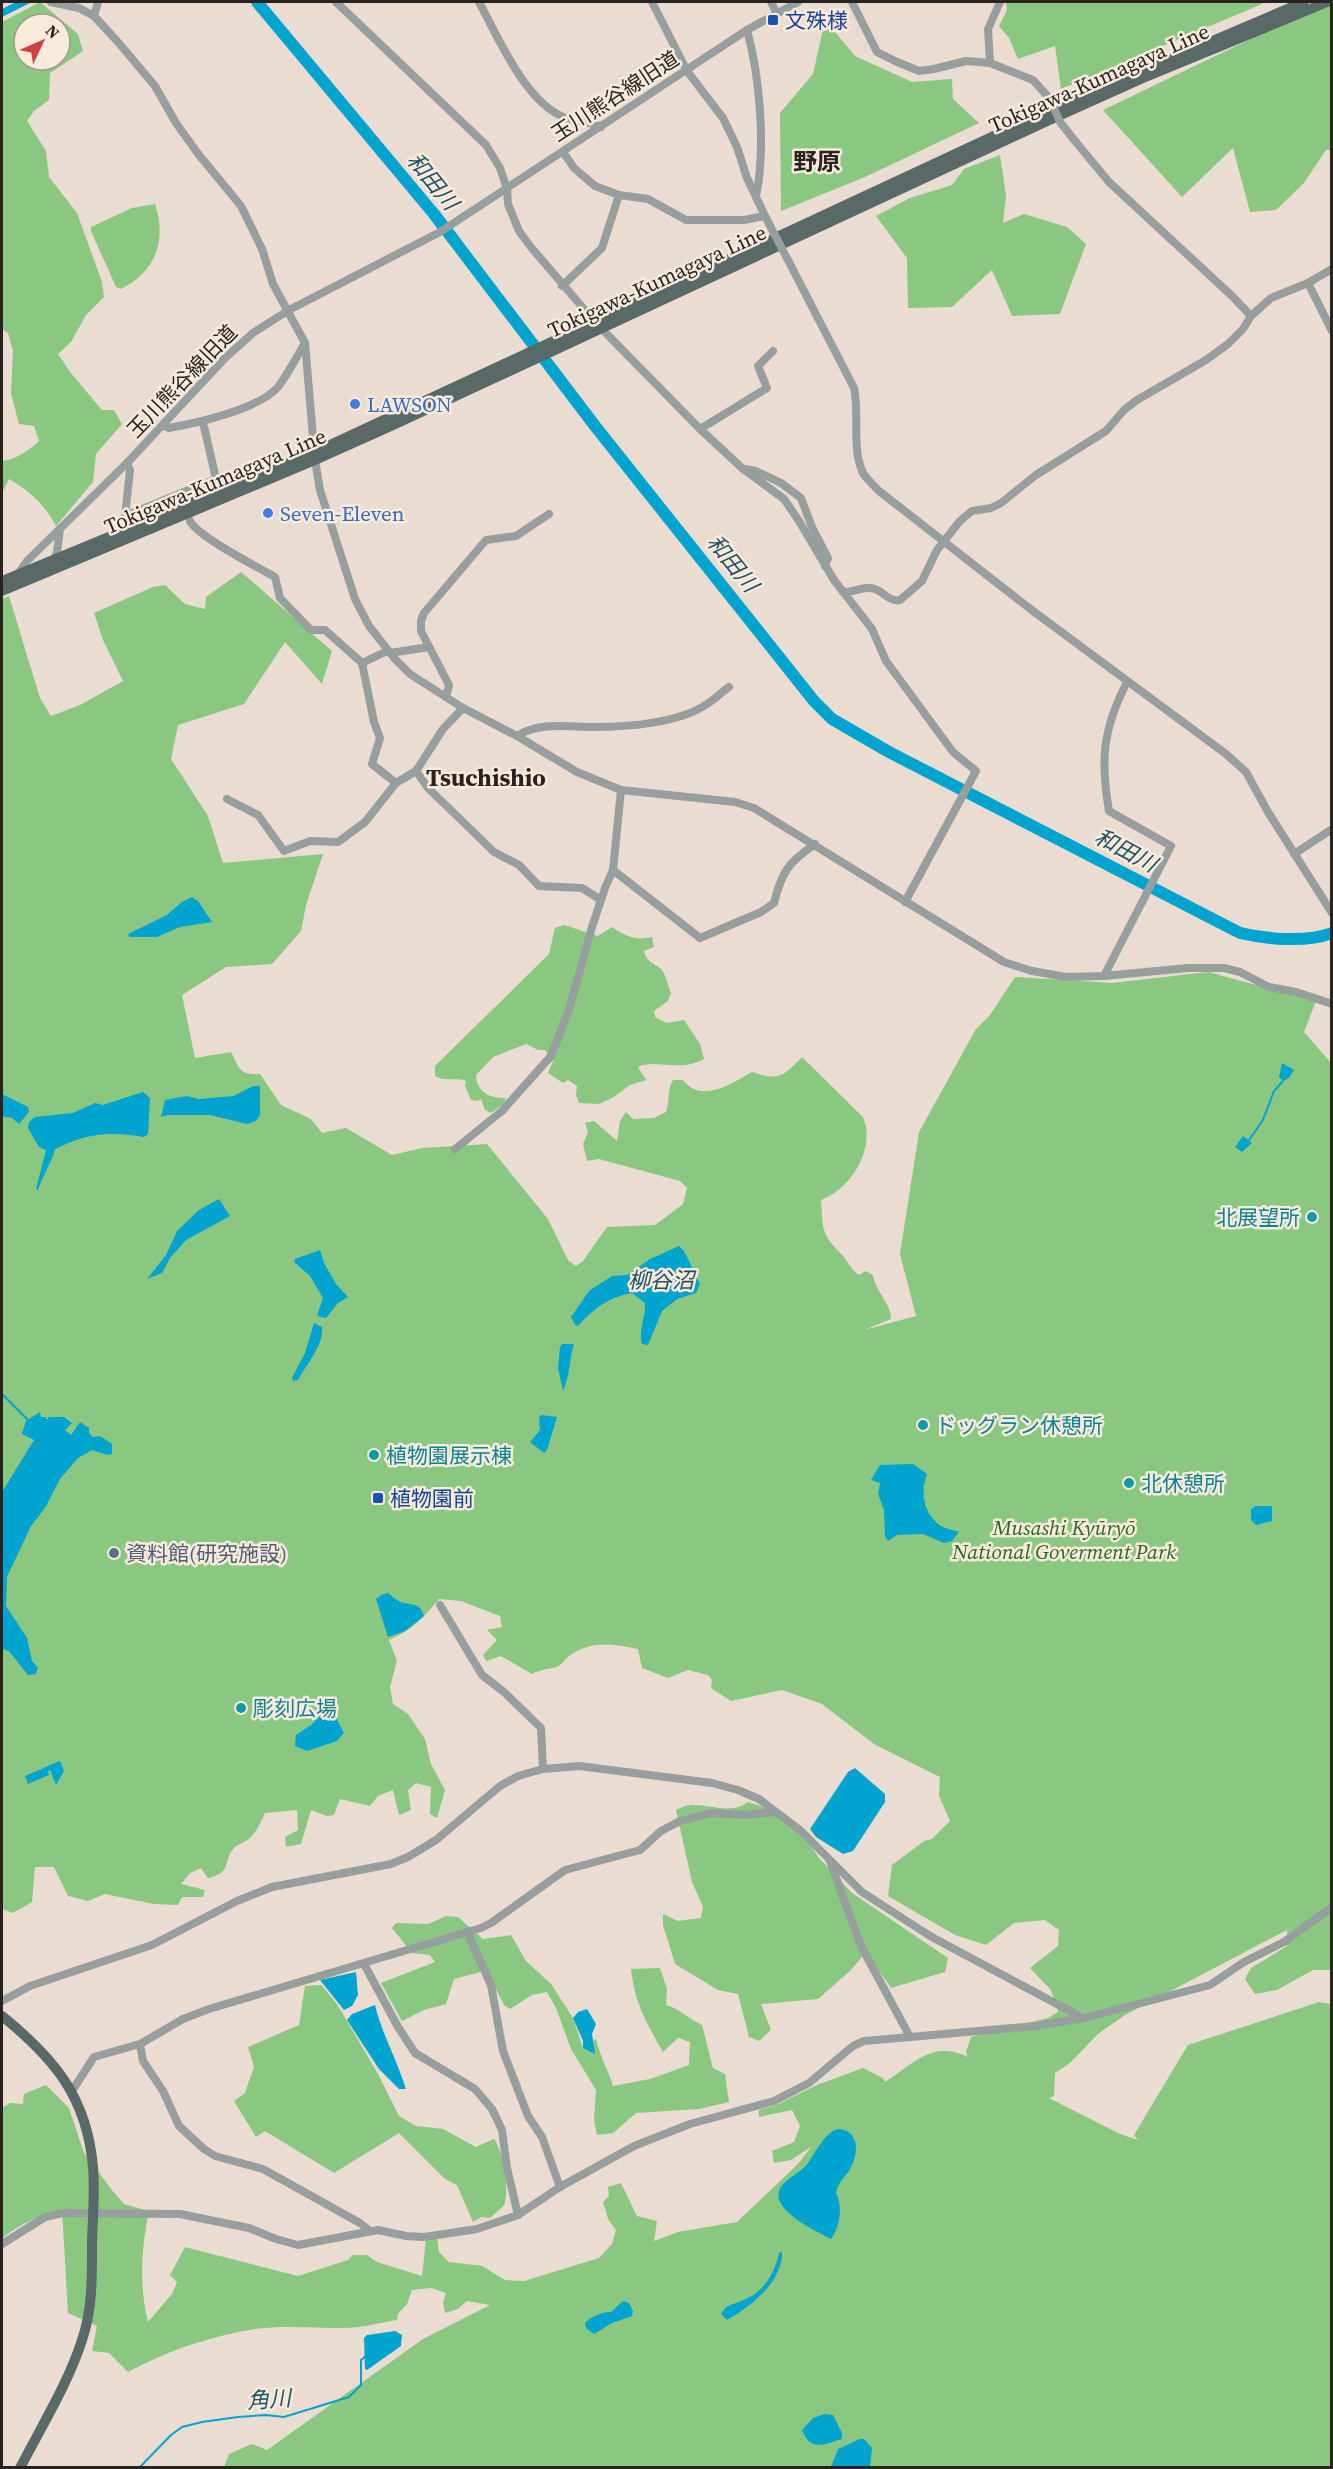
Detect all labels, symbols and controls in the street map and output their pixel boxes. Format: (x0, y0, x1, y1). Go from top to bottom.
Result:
place label: 文殊様 (785, 6, 848, 35)
north arrow (12, 12, 72, 72)
marker: 文殊様 (766, 13, 780, 27)
street label: Tokigawa-Kumagaya Line (984, 16, 1214, 140)
text: N (41, 20, 65, 44)
street label: 玉川熊谷線旧道 (545, 44, 685, 148)
district label: 野原 (793, 145, 841, 178)
water label: 和田川 (401, 146, 467, 218)
street label: Tokigawa-Kumagaya Line (543, 218, 771, 344)
street label: 玉川熊谷線旧道 (121, 318, 243, 444)
place label: LAWSON (367, 390, 452, 419)
marker: LAWSON (348, 397, 362, 411)
street label: Tokigawa-Kumagaya Line (100, 421, 330, 541)
place label: Seven-Eleven (280, 499, 405, 528)
marker: Seven-Eleven (261, 506, 275, 520)
water label: 和田川 (701, 528, 767, 600)
district label: Tsuchishio (426, 761, 546, 794)
water label: 和田川 (1090, 821, 1164, 880)
place label: 北展望所 (1216, 1203, 1300, 1232)
marker: 北展望所 (1305, 1210, 1319, 1224)
water label: 柳谷沼 (628, 1265, 697, 1295)
place label: ドッグラン休憩所 (935, 1411, 1103, 1440)
marker: ドッグラン休憩所 (916, 1418, 930, 1432)
place label: 植物園展示棟 (386, 1441, 512, 1470)
marker: 植物園展示棟 (367, 1448, 381, 1462)
place label: 北休憩所 (1141, 1469, 1225, 1498)
marker: 北休憩所 (1122, 1476, 1136, 1490)
place label: 植物園前 (390, 1484, 474, 1513)
marker: 植物園前 (371, 1491, 385, 1505)
park label: Musashi Kyūryō National Goverment Park (951, 1513, 1176, 1566)
place label: 資料館(研究施設) (126, 1539, 287, 1568)
marker: 資料館(研究施設) (107, 1546, 121, 1560)
place label: 彫刻広場 (253, 1694, 337, 1723)
marker: 彫刻広場 (234, 1701, 248, 1715)
water label: 角川 (246, 2382, 294, 2415)

